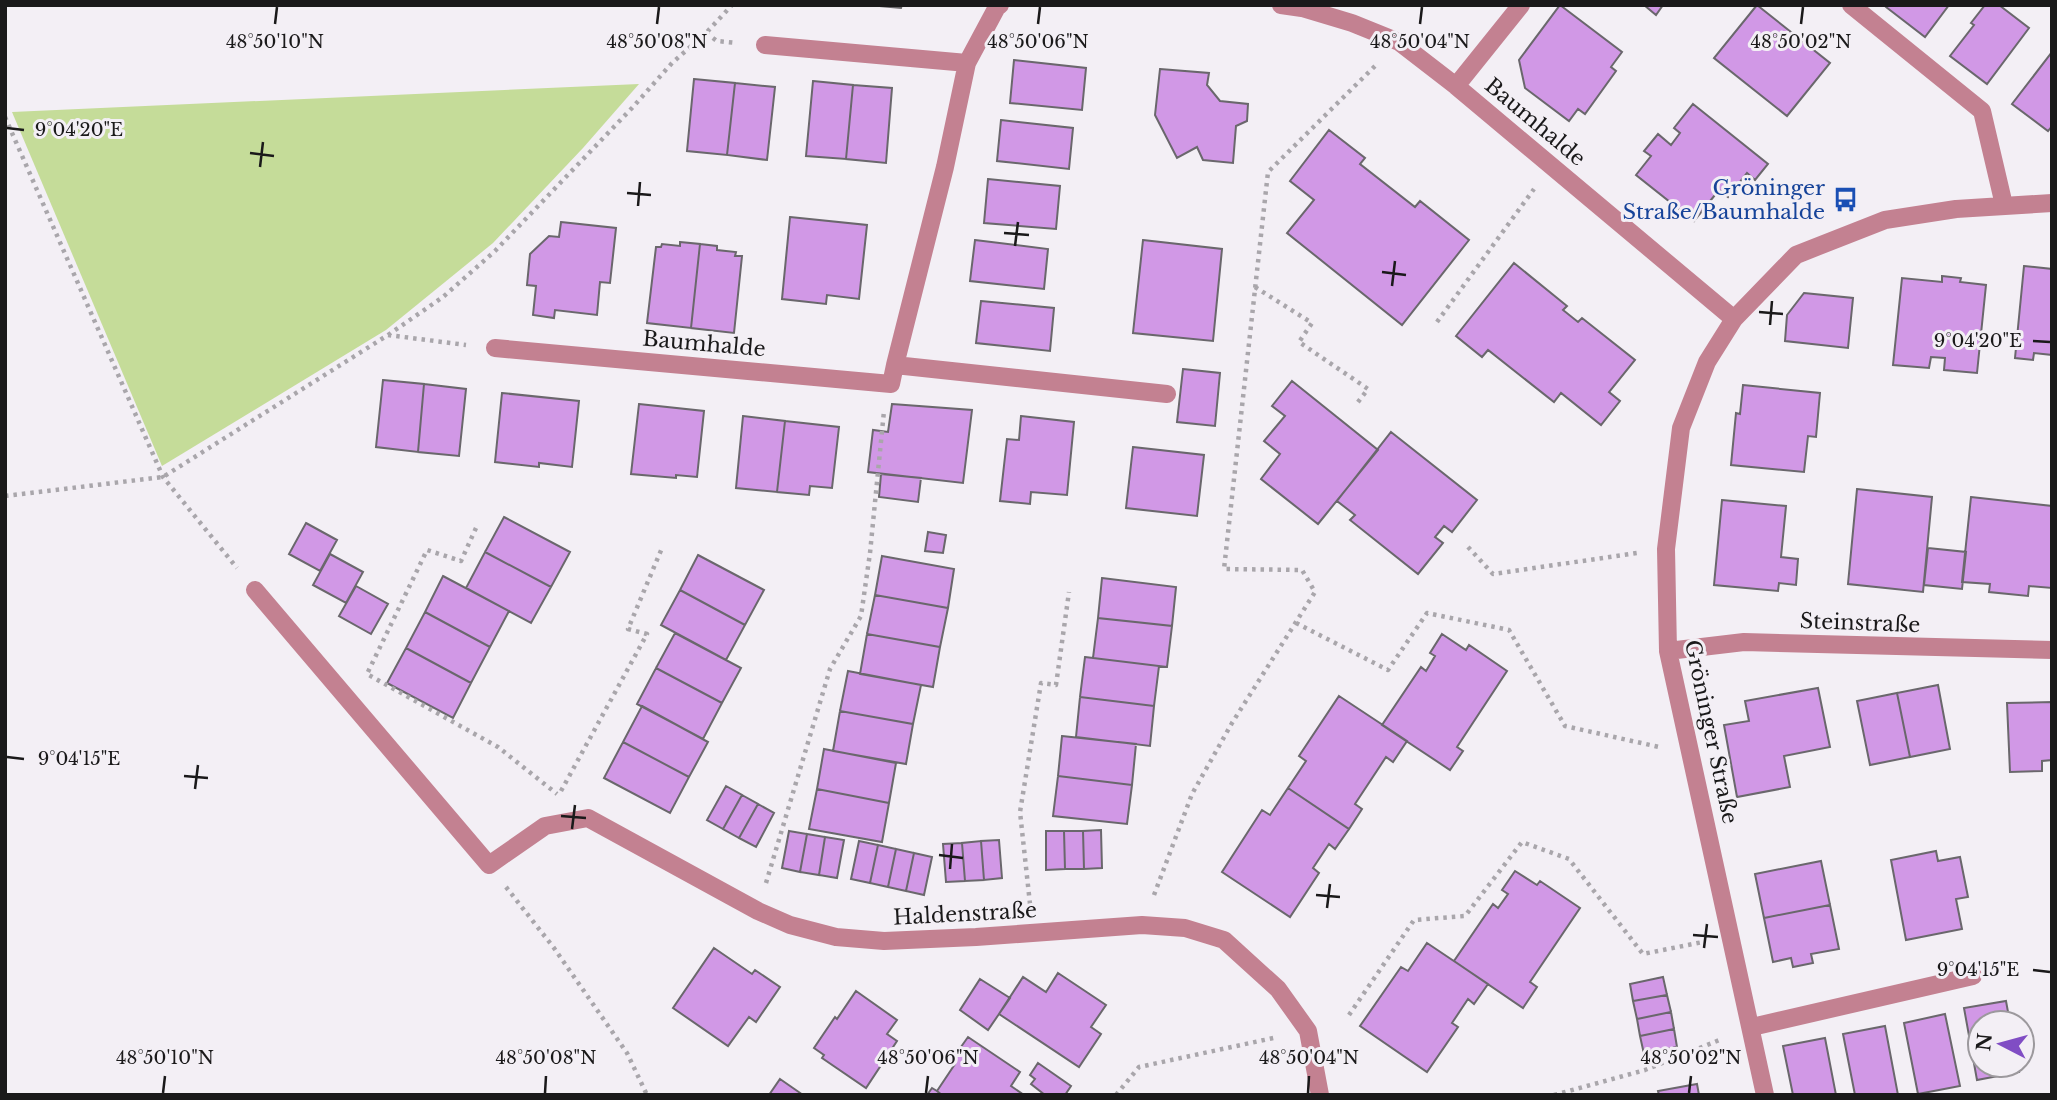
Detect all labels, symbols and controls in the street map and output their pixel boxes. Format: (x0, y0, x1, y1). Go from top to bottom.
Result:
text: 48°50'10"N (226, 31, 324, 53)
text: 48°50'08"N (607, 31, 707, 53)
text: 48°50'06"N (987, 31, 1089, 53)
text: 48°50'04"N (1370, 31, 1470, 53)
text: 48°50'02"N (1750, 31, 1852, 53)
street label: Baumhalde (1479, 72, 1591, 172)
text: 9°04'20"E (35, 119, 123, 141)
place label: Gröninger Straße/Baumhalde (1622, 175, 1825, 225)
bus stop icon: Gröninger Straße/Baumhalde (1831, 186, 1859, 214)
street label: Baumhalde (641, 326, 767, 362)
text: 9°04'20"E (1934, 330, 2022, 352)
street label: Steinstraße (1799, 608, 1921, 638)
street label: Gröninger Straße (1679, 638, 1743, 826)
text: 9°04'15"E (38, 748, 120, 770)
street label: Haldenstraße (892, 897, 1038, 931)
text: 9°04'15"E (1937, 959, 2019, 981)
north arrow (1966, 1009, 2036, 1079)
text: N (1972, 1032, 1997, 1052)
text: 48°50'10"N (116, 1047, 214, 1069)
text: 48°50'08"N (496, 1047, 596, 1069)
text: 48°50'06"N (877, 1047, 979, 1069)
text: 48°50'04"N (1259, 1047, 1359, 1069)
text: 48°50'02"N (1640, 1047, 1742, 1069)

